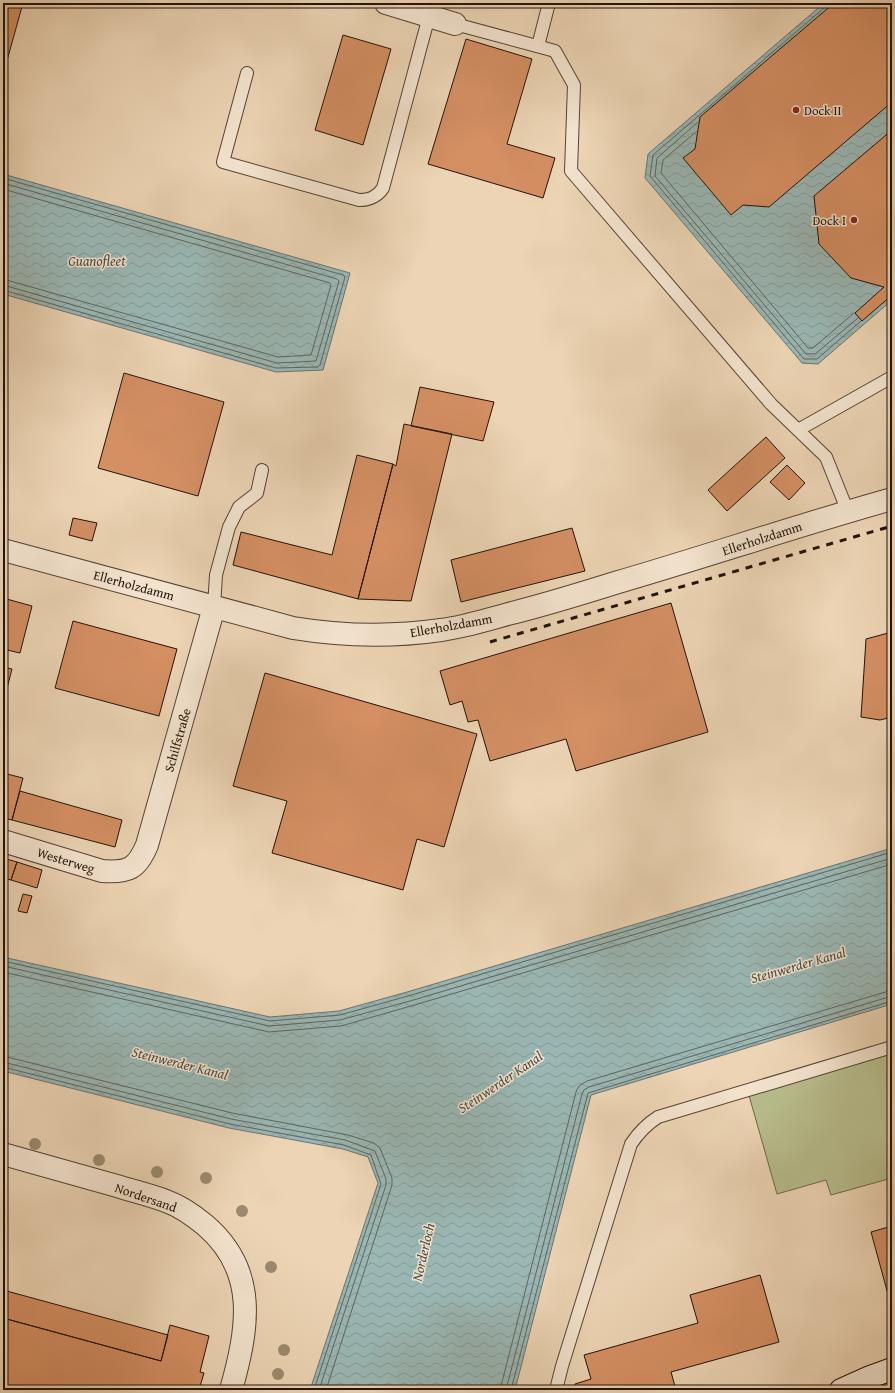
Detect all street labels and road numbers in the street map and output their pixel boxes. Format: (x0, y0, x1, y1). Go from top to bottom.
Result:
street label: Ellerholzdamm (720, 517, 805, 560)
street label: Ellerholzdamm (91, 566, 177, 605)
street label: Ellerholzdamm (409, 609, 494, 642)
street label: Schilfstraße (159, 706, 196, 774)
street label: Westerweg (35, 843, 98, 878)
street label: Nordersand (112, 1178, 179, 1217)

